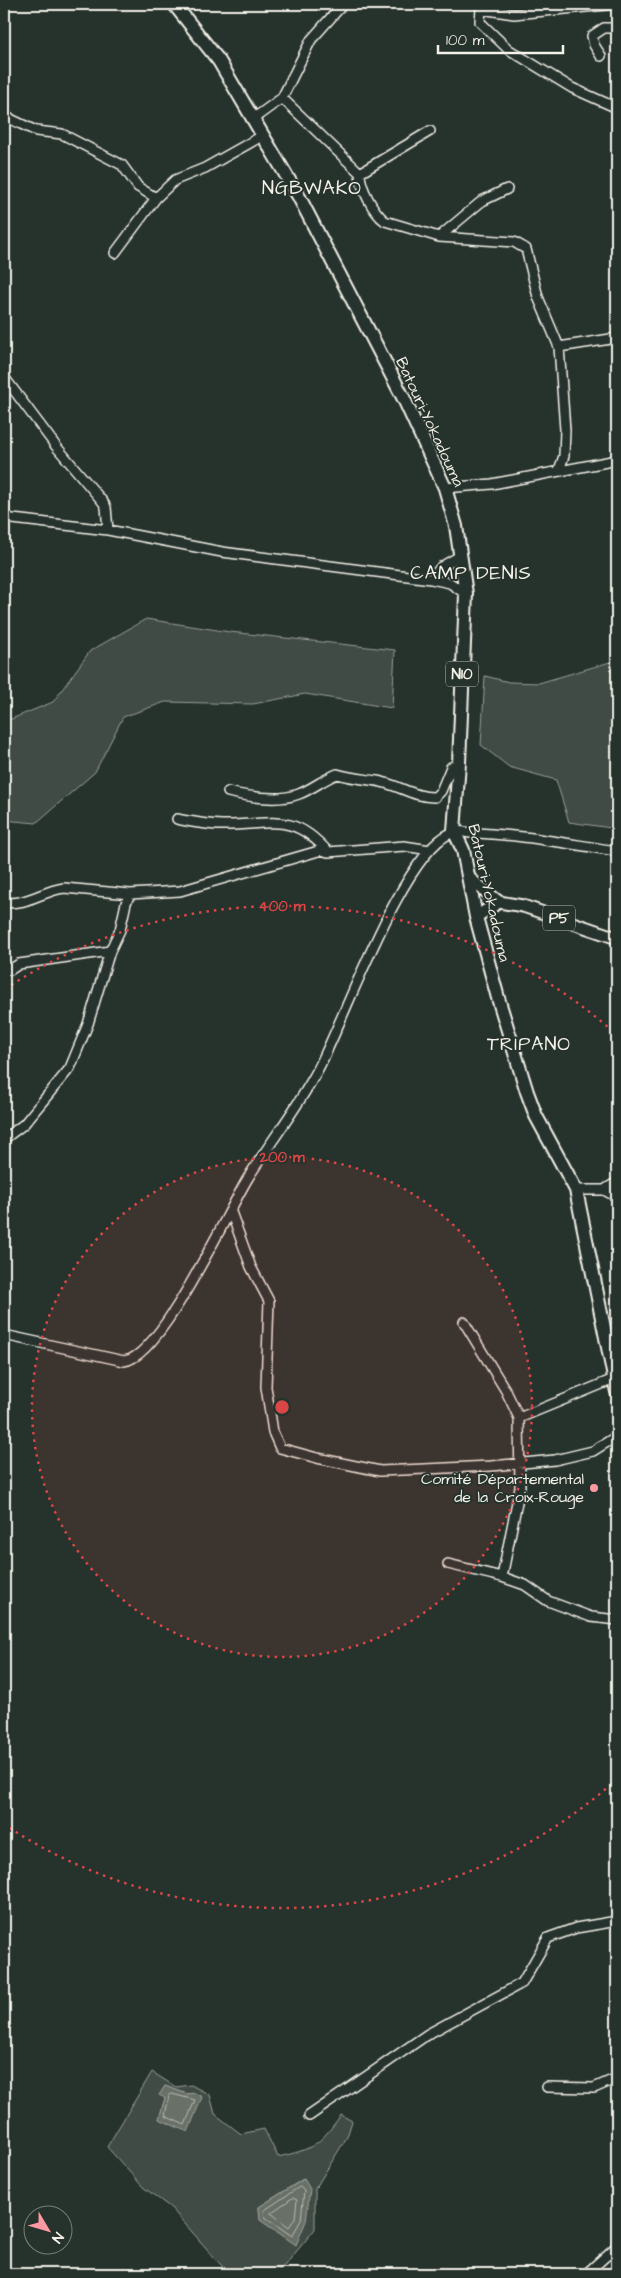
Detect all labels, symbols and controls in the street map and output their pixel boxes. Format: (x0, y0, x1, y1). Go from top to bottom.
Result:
scale bar (438, 22, 564, 54)
text: 100 m (446, 30, 485, 51)
district label: NGBWAKO (262, 175, 362, 202)
street label: Batouri-Yokadouma (390, 354, 470, 490)
district label: CAMP DENIS (410, 560, 532, 587)
road number: N10 (446, 662, 478, 686)
street label: Batouri-Yokadouma (462, 822, 516, 964)
text: 400 m (259, 896, 306, 917)
road number: P5 (543, 906, 575, 930)
district label: TRIPANO (487, 1031, 571, 1058)
text: 200 m (258, 1147, 305, 1168)
centre of rings (273, 1398, 291, 1416)
place label: Comité Départemental de la Croix-Rouge (421, 1468, 584, 1509)
marker: Comité Départemental de la Croix-Rouge (588, 1482, 600, 1494)
north arrow (22, 2206, 72, 2256)
text: N (47, 2228, 68, 2247)

